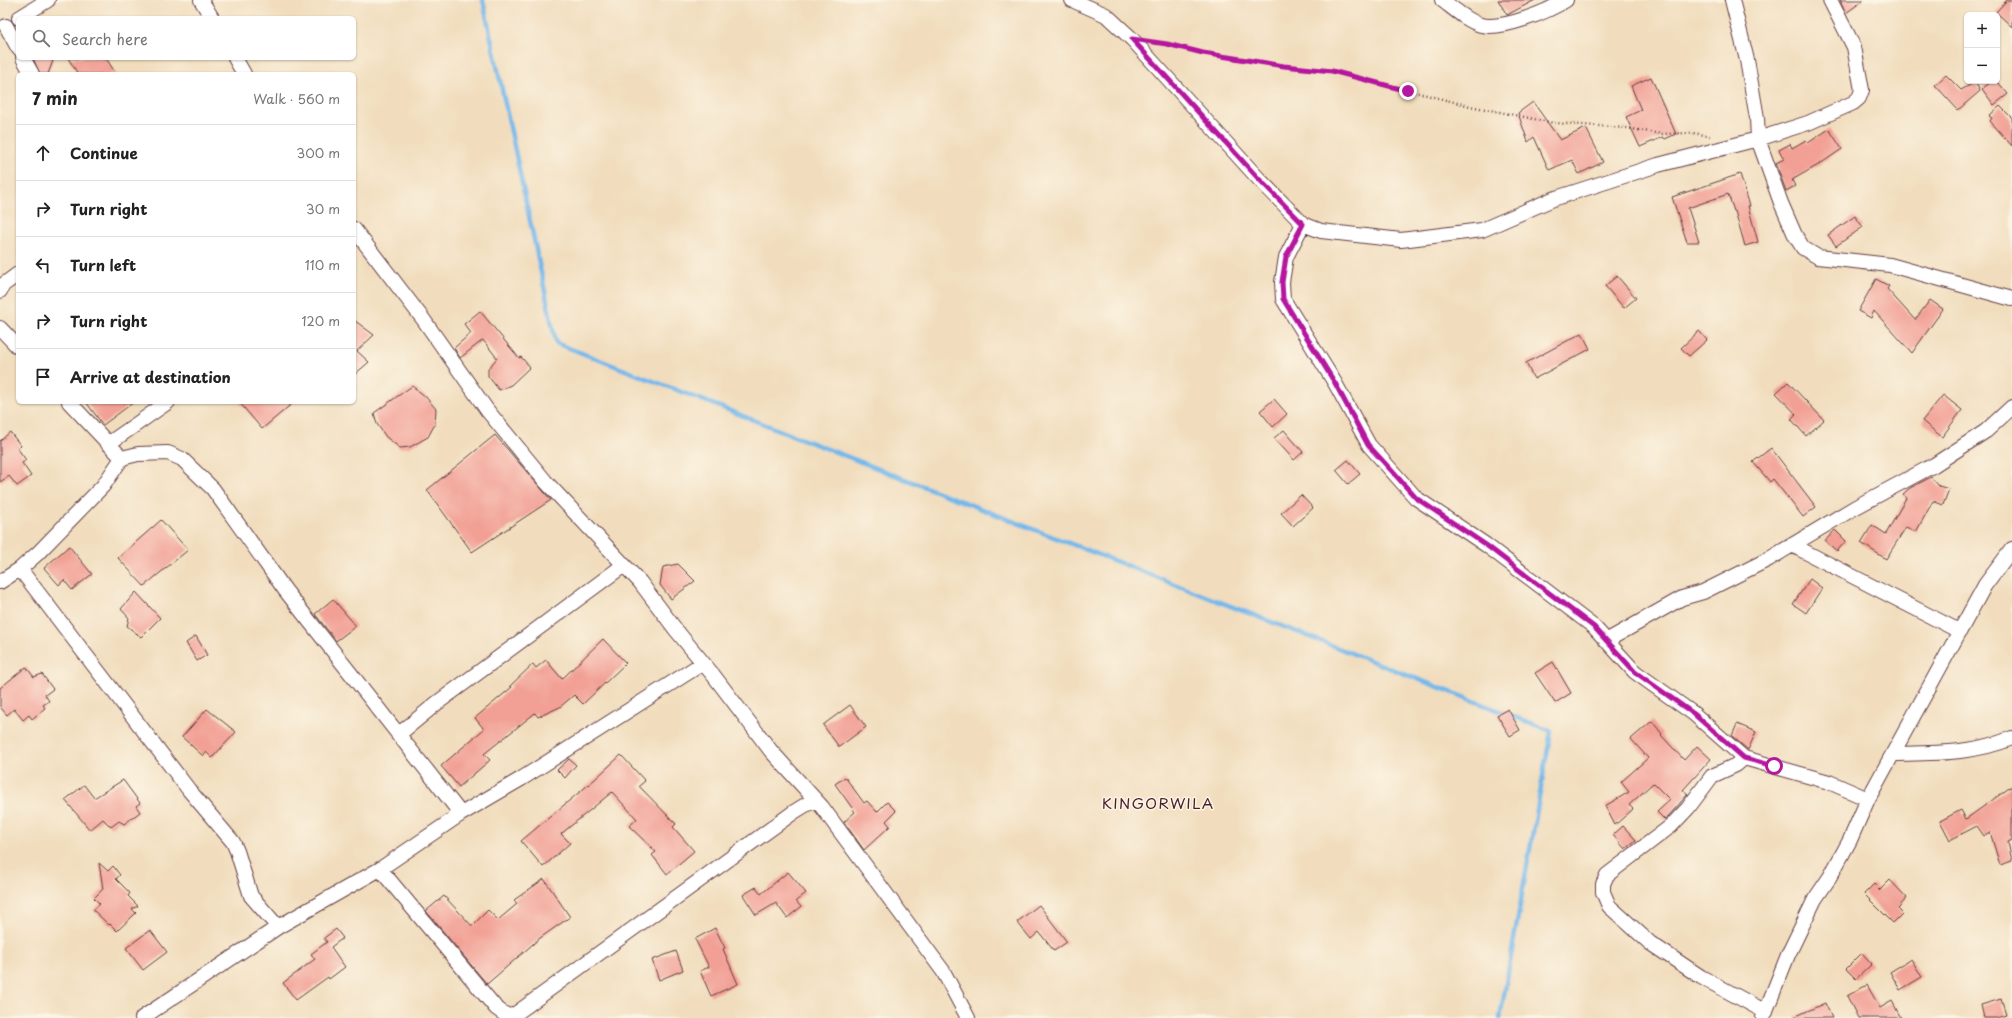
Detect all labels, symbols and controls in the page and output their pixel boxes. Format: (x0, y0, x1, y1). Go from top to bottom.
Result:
map controls (1964, 12, 2000, 84)
button: + (1964, 12, 2000, 48)
search box (16, 16, 356, 60)
icon: search (30, 27, 52, 49)
text: Search here (62, 27, 148, 50)
button: − (1964, 48, 2000, 84)
route end (1399, 82, 1417, 100)
text: 7 min (32, 85, 78, 111)
text: Walk · 560 m (253, 89, 340, 108)
text: Continue (70, 141, 138, 164)
icon: ahead (32, 142, 54, 164)
text: 300 m (296, 143, 340, 162)
text: Turn right (70, 197, 147, 220)
icon: right (32, 198, 54, 220)
text: 30 m (306, 199, 340, 218)
text: Turn left (70, 253, 136, 276)
icon: left (32, 254, 54, 276)
text: 110 m (305, 255, 340, 274)
text: Turn right (70, 309, 147, 332)
icon: right (32, 310, 54, 332)
text: 120 m (301, 311, 340, 330)
text: Arrive at destination (70, 365, 231, 388)
icon: arrive (32, 366, 54, 388)
route start (1765, 757, 1783, 775)
district label: KINGORWILA (1102, 791, 1214, 814)

